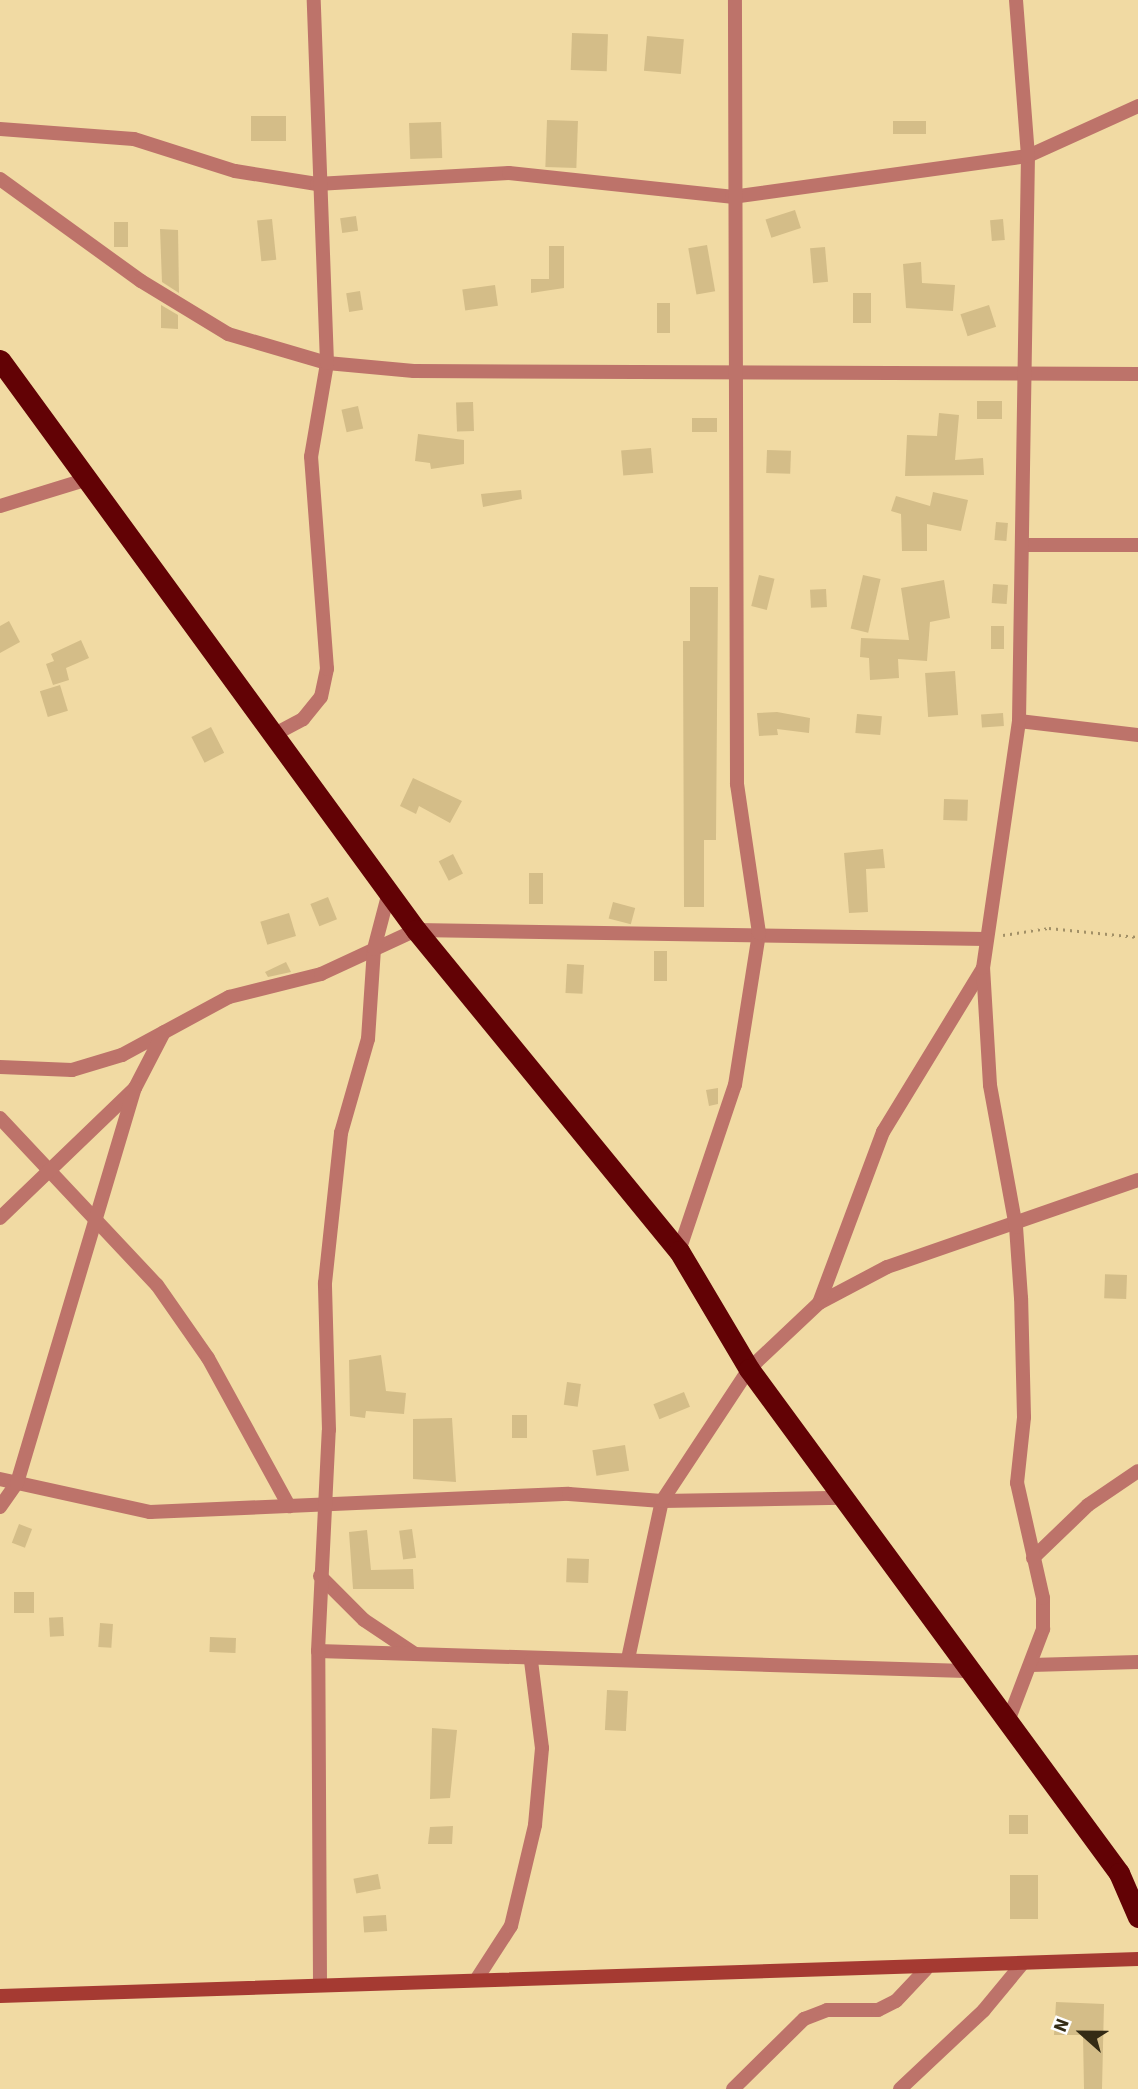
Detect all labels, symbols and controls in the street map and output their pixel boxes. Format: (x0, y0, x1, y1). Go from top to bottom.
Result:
north arrow (1047, 1998, 1117, 2068)
text: N (1047, 2015, 1077, 2036)

